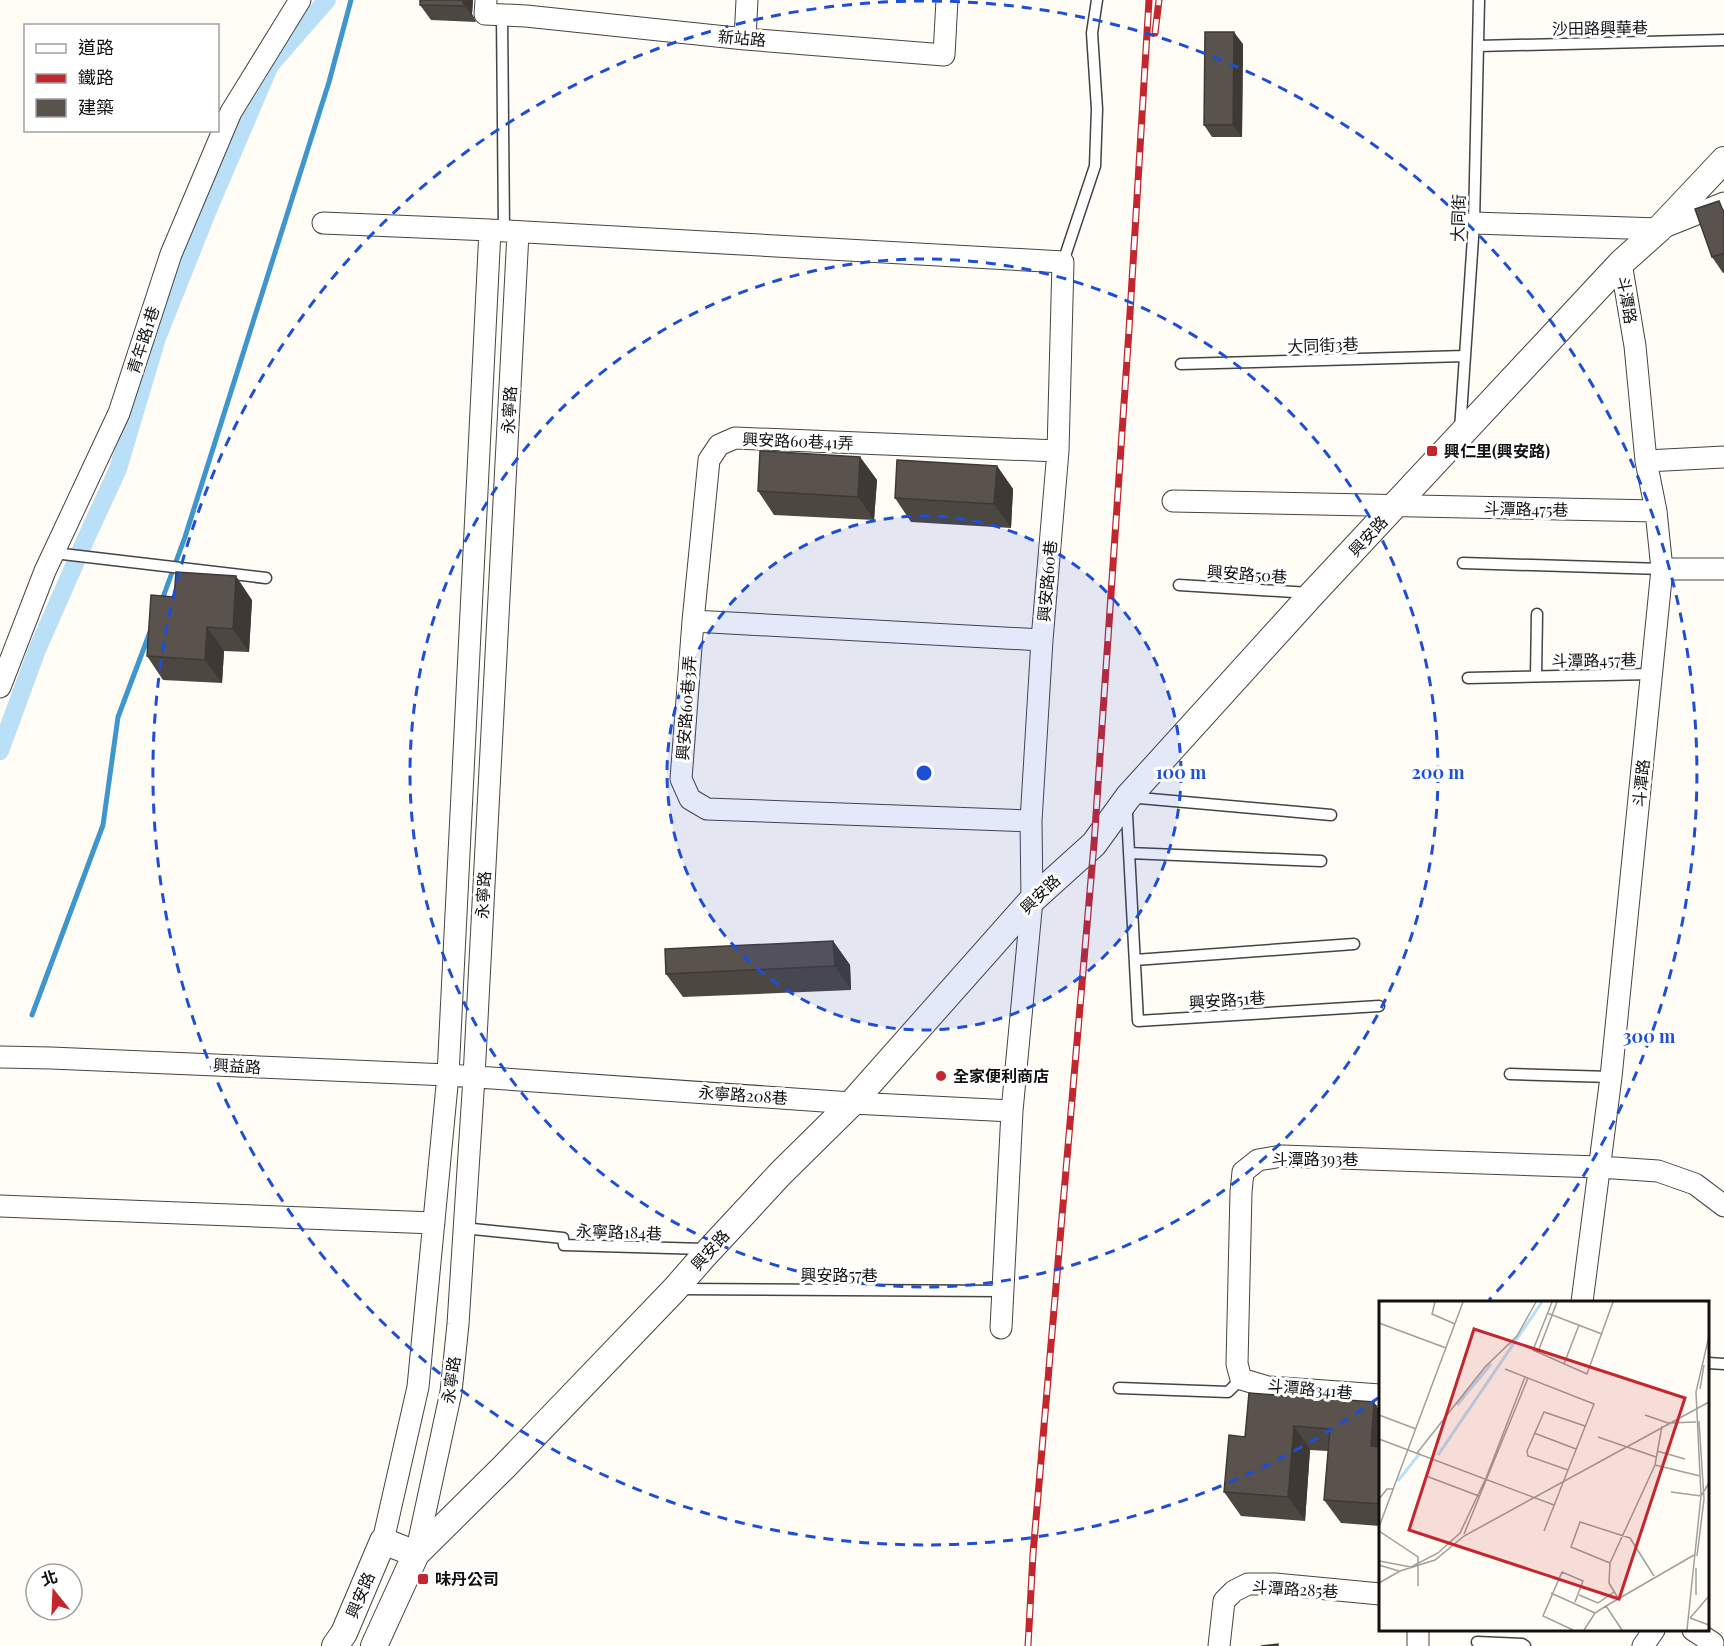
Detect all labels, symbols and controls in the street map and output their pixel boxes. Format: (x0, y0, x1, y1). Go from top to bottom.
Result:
street label: 沙田路興華巷 (1552, 16, 1648, 39)
legend (24, 24, 219, 132)
street label: 新站路 (717, 25, 767, 50)
text: 道路 (78, 35, 114, 59)
text: 鐵路 (78, 65, 114, 89)
text: 建築 (78, 95, 114, 119)
street label: 大同街 (1446, 194, 1469, 242)
street label: 斗潭路 (1613, 274, 1642, 325)
street label: 青年路1巷 (122, 303, 163, 376)
street label: 大同街3巷 (1287, 333, 1359, 356)
street label: 永寧路 (497, 385, 520, 434)
street label: 興安路60巷41弄 (742, 428, 854, 453)
place label: 興仁里(興安路) (1444, 440, 1550, 461)
marker: 興仁里(興安路) (1425, 444, 1439, 458)
street label: 斗潭路475巷 (1483, 497, 1569, 520)
street label: 興安路 (1344, 511, 1392, 560)
street label: 興安路60巷 (1032, 539, 1061, 623)
street label: 興安路50巷 (1206, 560, 1288, 587)
street label: 斗潭路457巷 (1551, 648, 1637, 671)
street label: 興安路60巷3弄 (671, 655, 700, 761)
street label: 斗潭路 (1628, 758, 1653, 808)
text: 100 m (1156, 760, 1207, 784)
text: 200 m (1411, 760, 1465, 784)
centre of rings (914, 763, 934, 783)
street label: 興安路 (1015, 869, 1064, 918)
street label: 永寧路 (471, 870, 494, 919)
street label: 興安路51巷 (1188, 986, 1266, 1013)
text: 300 m (1623, 1024, 1676, 1048)
street label: 興益路 (213, 1054, 262, 1077)
place label: 全家便利商店 (953, 1065, 1049, 1086)
marker: 全家便利商店 (934, 1069, 948, 1083)
street label: 永寧路208巷 (698, 1081, 788, 1108)
street label: 斗潭路393巷 (1272, 1148, 1358, 1169)
street label: 永寧路184巷 (576, 1220, 662, 1243)
street label: 興安路 (686, 1225, 733, 1275)
street label: 興安路57巷 (800, 1264, 878, 1285)
inset map (1379, 1301, 1709, 1631)
street label: 永寧路 (437, 1355, 464, 1405)
street label: 斗潭路341巷 (1267, 1374, 1353, 1403)
north arrow (24, 1562, 84, 1622)
text: 北 (38, 1565, 60, 1590)
place label: 味丹公司 (435, 1568, 499, 1589)
street label: 興安路 (340, 1569, 379, 1621)
marker: 味丹公司 (416, 1572, 430, 1586)
street label: 斗潭路285巷 (1251, 1576, 1339, 1601)

